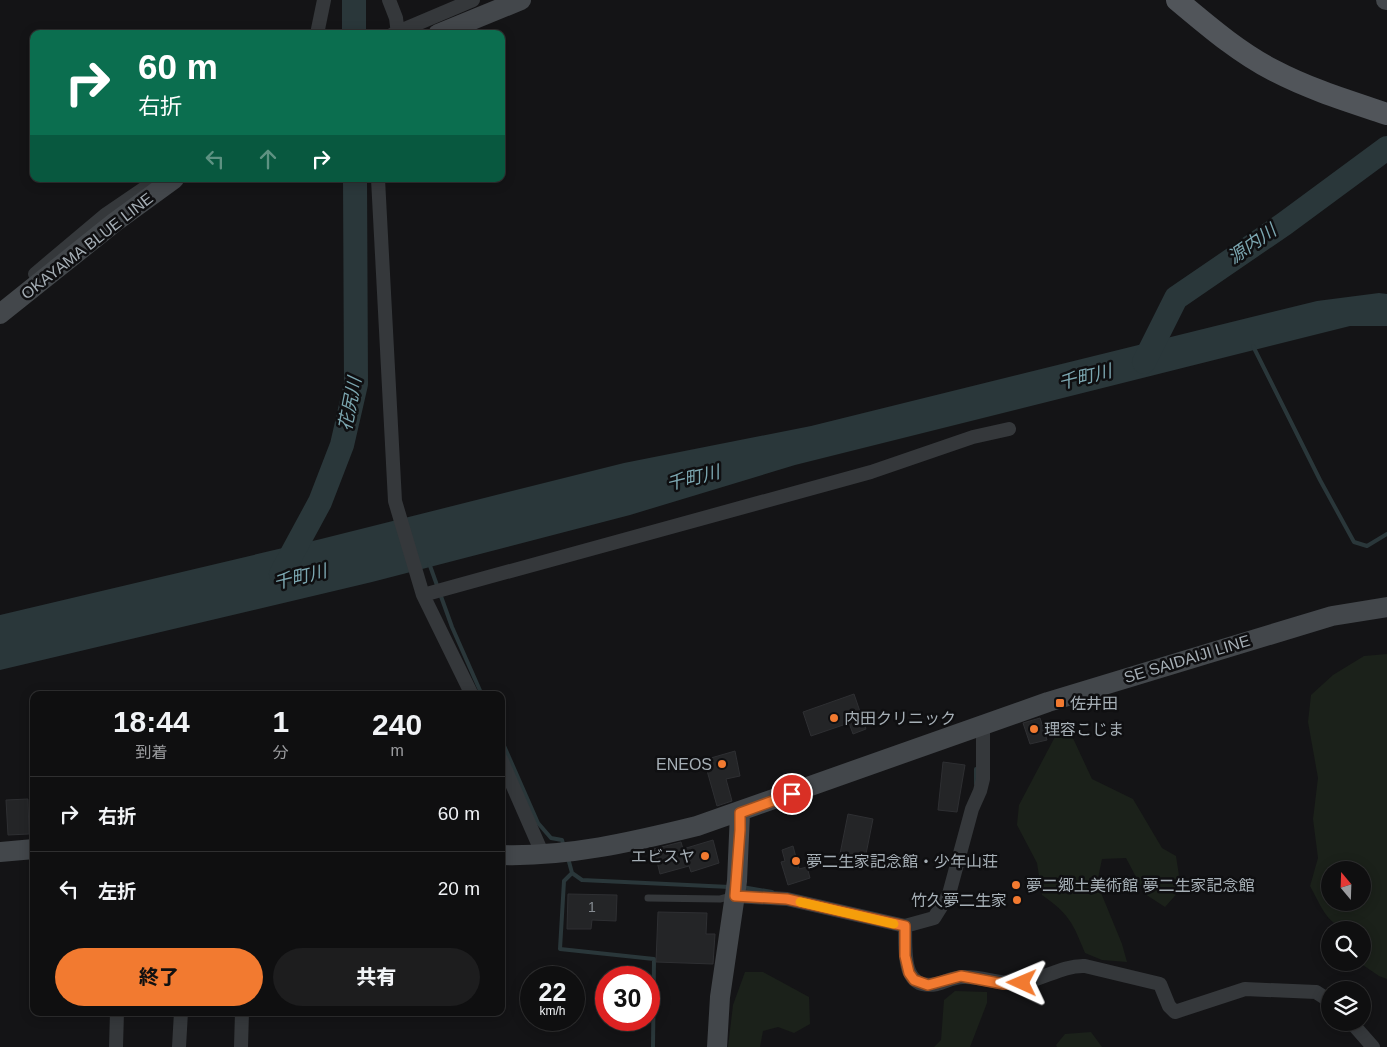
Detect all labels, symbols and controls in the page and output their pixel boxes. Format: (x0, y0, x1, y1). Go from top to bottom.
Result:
text: 60 m (138, 47, 218, 86)
icon: right (55, 50, 120, 115)
text: 右折 (138, 94, 182, 119)
icon: left (201, 145, 229, 173)
icon: ahead (254, 145, 282, 173)
icon: right (307, 145, 335, 173)
street label: OKAYAMA BLUE LINE (18, 189, 156, 303)
water label: 源内川 (1224, 219, 1281, 268)
water label: 千町川 (1056, 360, 1116, 393)
water label: 花尻川 (335, 374, 365, 432)
water label: 千町川 (664, 461, 724, 494)
water label: 千町川 (271, 560, 331, 593)
street label: SE SAIDAIJI LINE (1122, 632, 1252, 686)
place label: 佐井田 (1070, 695, 1118, 712)
marker: 佐井田 (1054, 697, 1066, 709)
text: 18:44 (113, 705, 190, 738)
text: 1 (272, 705, 289, 738)
text: 240 (372, 708, 422, 741)
place label: 内田クリニック (844, 710, 956, 727)
marker: 内田クリニック (828, 712, 840, 724)
place label: 理容こじま (1044, 721, 1124, 738)
marker: 理容こじま (1028, 723, 1040, 735)
text: m (390, 742, 404, 759)
text: 到着 (135, 744, 167, 761)
text: 分 (273, 744, 289, 761)
place label: ENEOS (656, 756, 712, 773)
marker: ENEOS (716, 758, 728, 770)
pin (771, 773, 813, 815)
icon: arrive (778, 780, 806, 808)
icon: right (55, 800, 83, 828)
text: 60 m (438, 803, 480, 824)
text: 右折 (98, 806, 136, 827)
place label: エビスヤ (631, 848, 695, 865)
marker: エビスヤ (699, 850, 711, 862)
place label: 夢二生家記念館・少年山荘 (806, 853, 998, 870)
marker: 夢二生家記念館・少年山荘 (790, 855, 802, 867)
north arrow (1321, 861, 1371, 911)
map controls (1321, 861, 1371, 1031)
icon: left (55, 875, 83, 903)
place label: 夢二郷土美術館 夢二生家記念館 (1026, 877, 1254, 894)
text: 20 m (438, 878, 480, 899)
marker: 夢二郷土美術館 夢二生家記念館 (1010, 879, 1022, 891)
text: 左折 (98, 881, 136, 902)
place label: 竹久夢二生家 (911, 892, 1007, 909)
marker: 竹久夢二生家 (1011, 894, 1023, 906)
house number: 1 (588, 899, 596, 915)
button: search (1321, 921, 1371, 971)
button: 終了 (55, 948, 263, 1006)
button: 共有 (273, 948, 480, 1006)
position arrow (995, 956, 1047, 1008)
speed limit sign: 30 (595, 966, 660, 1031)
text: 22 (539, 978, 566, 1006)
button: layers (1321, 981, 1371, 1031)
text: km/h (539, 1004, 566, 1018)

